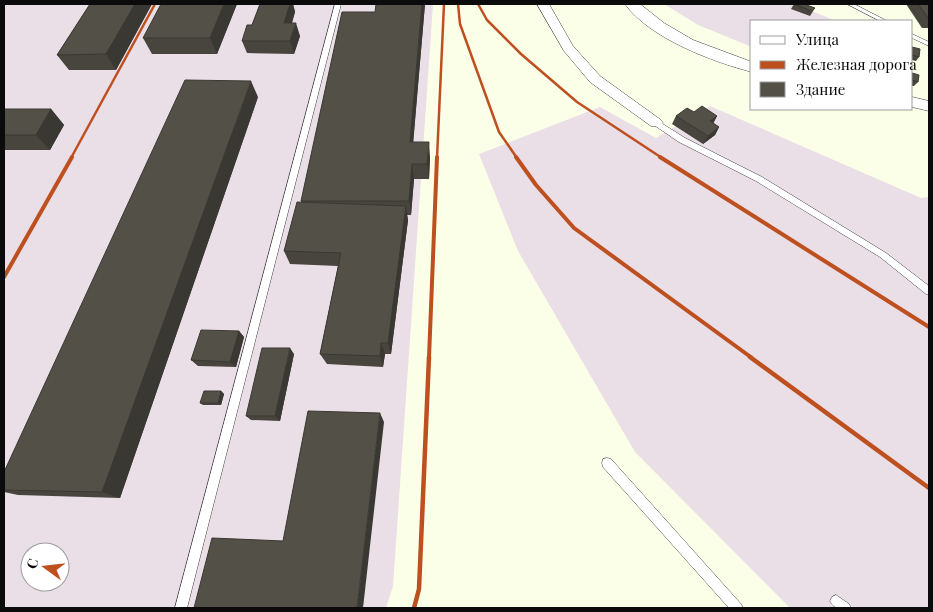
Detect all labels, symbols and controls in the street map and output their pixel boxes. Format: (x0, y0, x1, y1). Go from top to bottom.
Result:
legend (750, 20, 913, 110)
text: Улица (795, 29, 839, 49)
text: Железная дорога (796, 54, 917, 74)
text: Здание (796, 79, 845, 99)
north arrow (20, 542, 70, 592)
text: С (22, 556, 42, 571)

